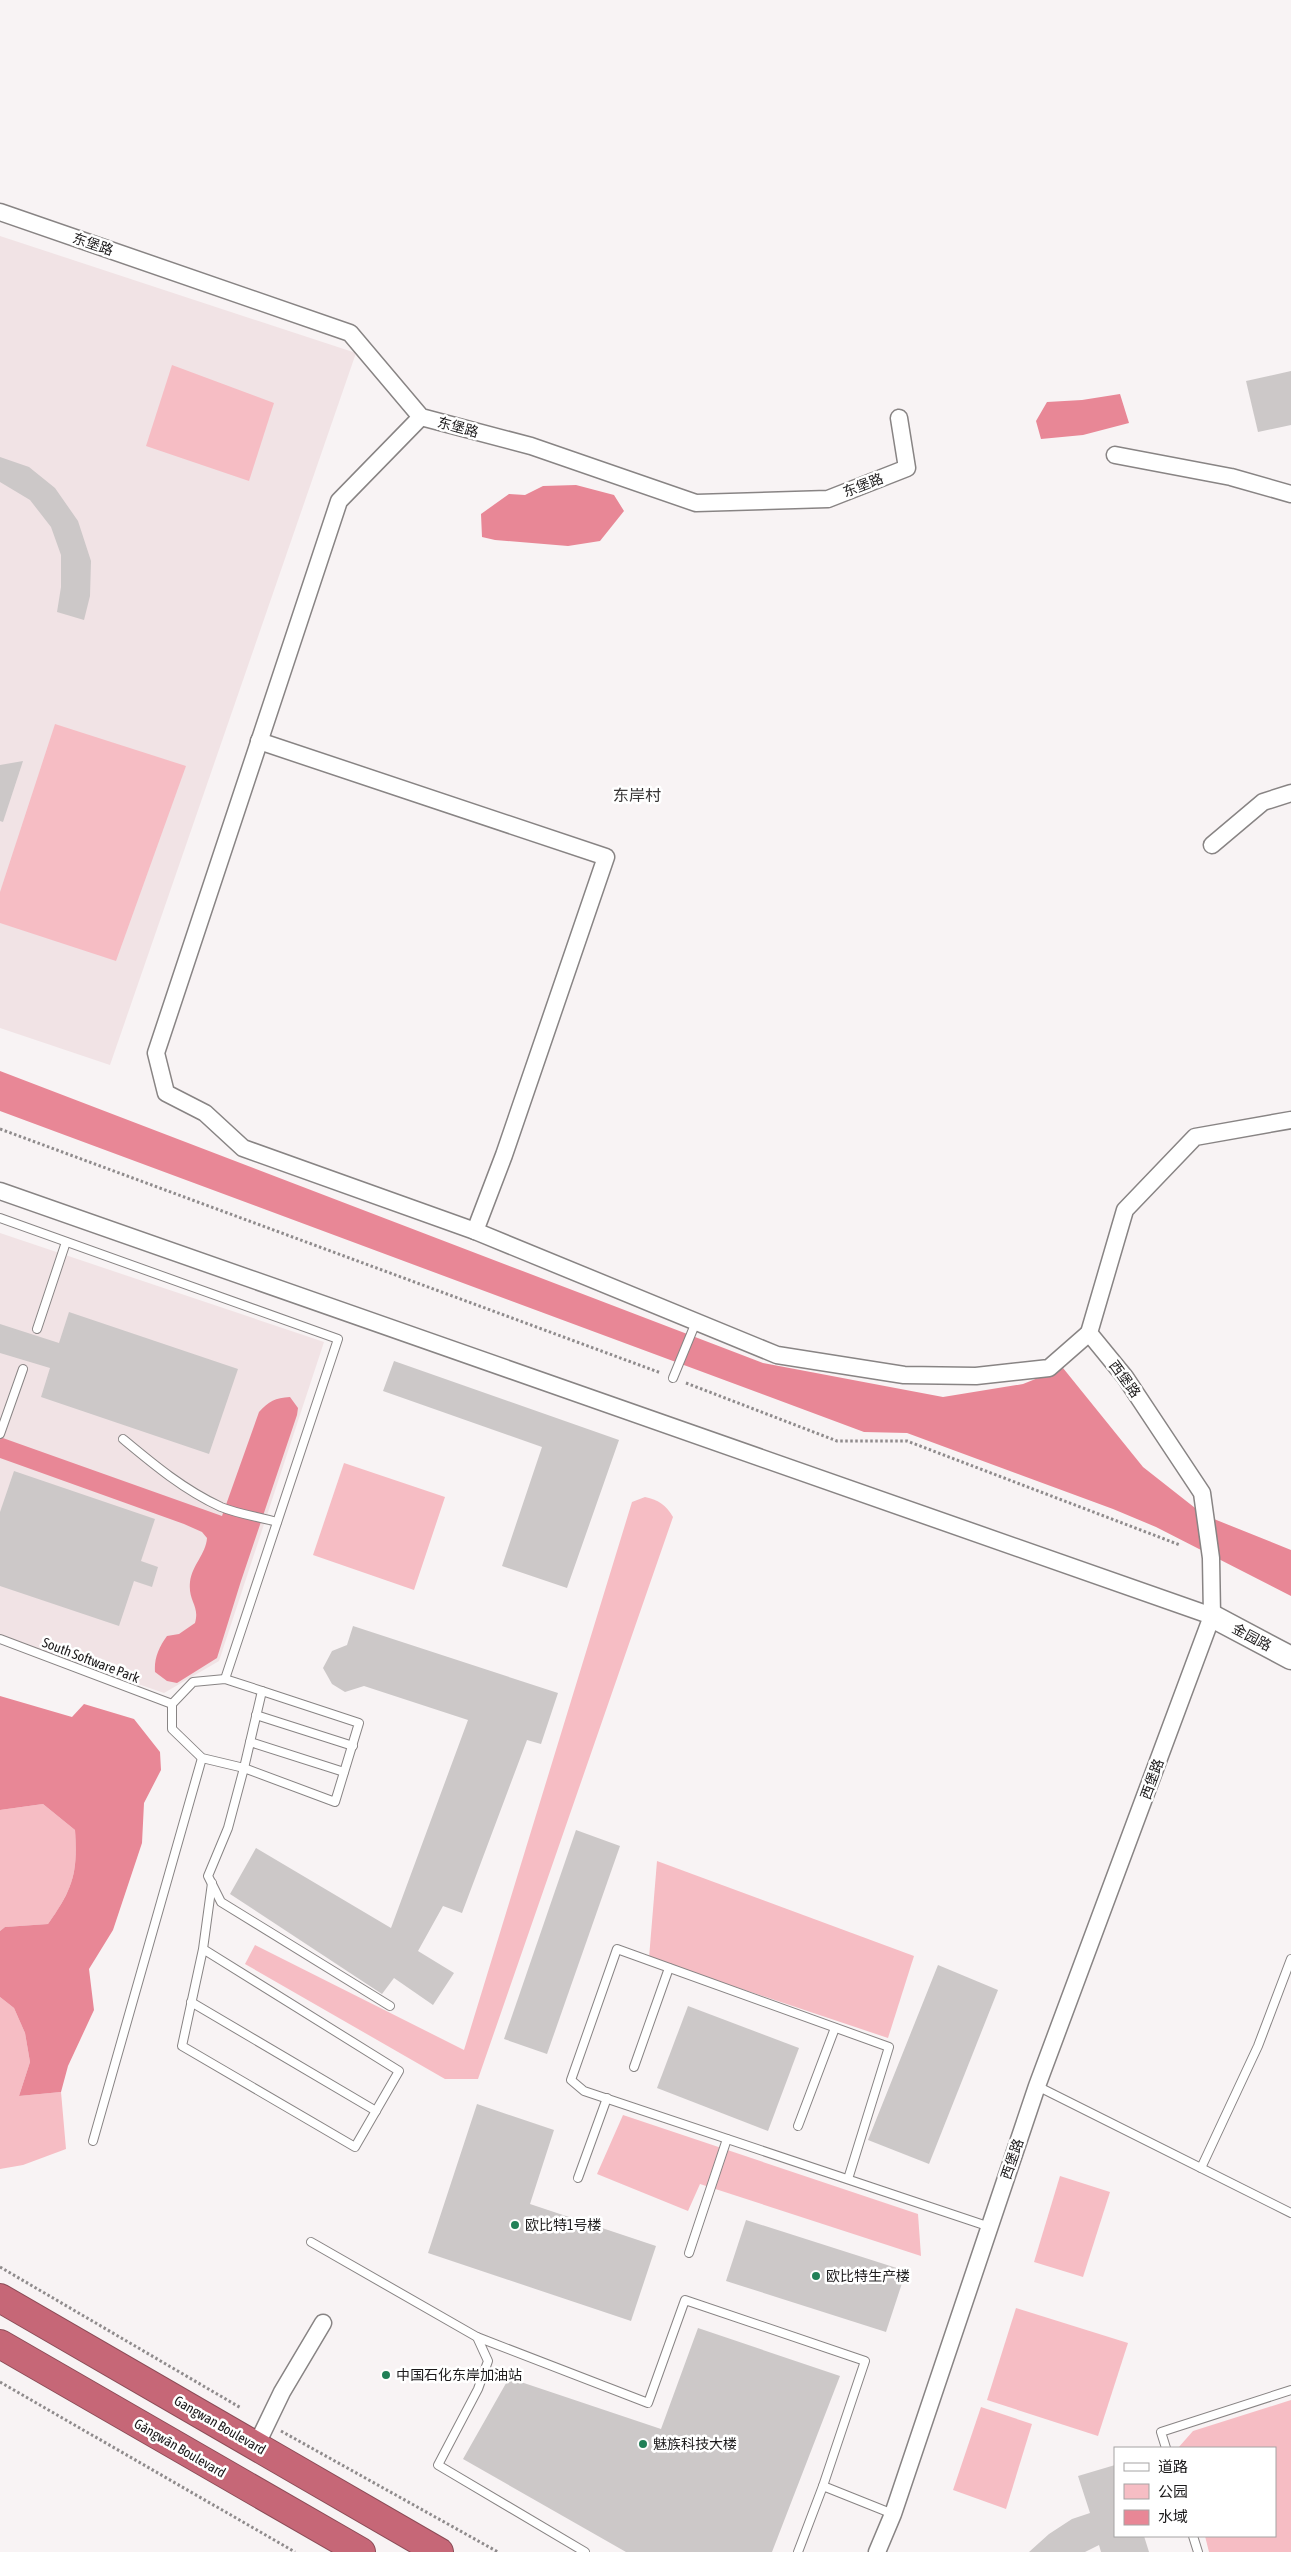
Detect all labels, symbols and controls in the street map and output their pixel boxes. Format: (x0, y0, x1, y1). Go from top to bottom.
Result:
street label: 东堡路 (71, 230, 115, 258)
street label: 东堡路 (436, 414, 480, 440)
street label: 东堡路 (841, 470, 885, 500)
district label: 东岸村 (613, 786, 661, 804)
street label: 西堡路 (1106, 1357, 1144, 1401)
street label: 金园路 (1230, 1620, 1274, 1654)
street label: South Software Park (40, 1634, 142, 1686)
street label: 西堡路 (1137, 1757, 1167, 1801)
street label: 西堡路 (998, 2137, 1026, 2181)
place label: 欧比特1号楼 (525, 2217, 602, 2233)
marker: 欧比特1号楼 (509, 2219, 521, 2231)
place label: 欧比特生产楼 (826, 2268, 910, 2284)
marker: 欧比特生产楼 (810, 2270, 822, 2282)
place label: 中国石化东岸加油站 (396, 2367, 522, 2383)
marker: 中国石化东岸加油站 (380, 2369, 392, 2381)
street label: Gangwan Boulevard (171, 2392, 269, 2458)
street label: Gǎngwān Boulevard (131, 2415, 229, 2481)
place label: 魅族科技大楼 (653, 2436, 737, 2452)
marker: 魅族科技大楼 (637, 2438, 649, 2450)
legend (1114, 2447, 1276, 2537)
text: 道路 (1158, 2458, 1188, 2475)
text: 公园 (1158, 2483, 1188, 2500)
text: 水域 (1158, 2508, 1188, 2525)

